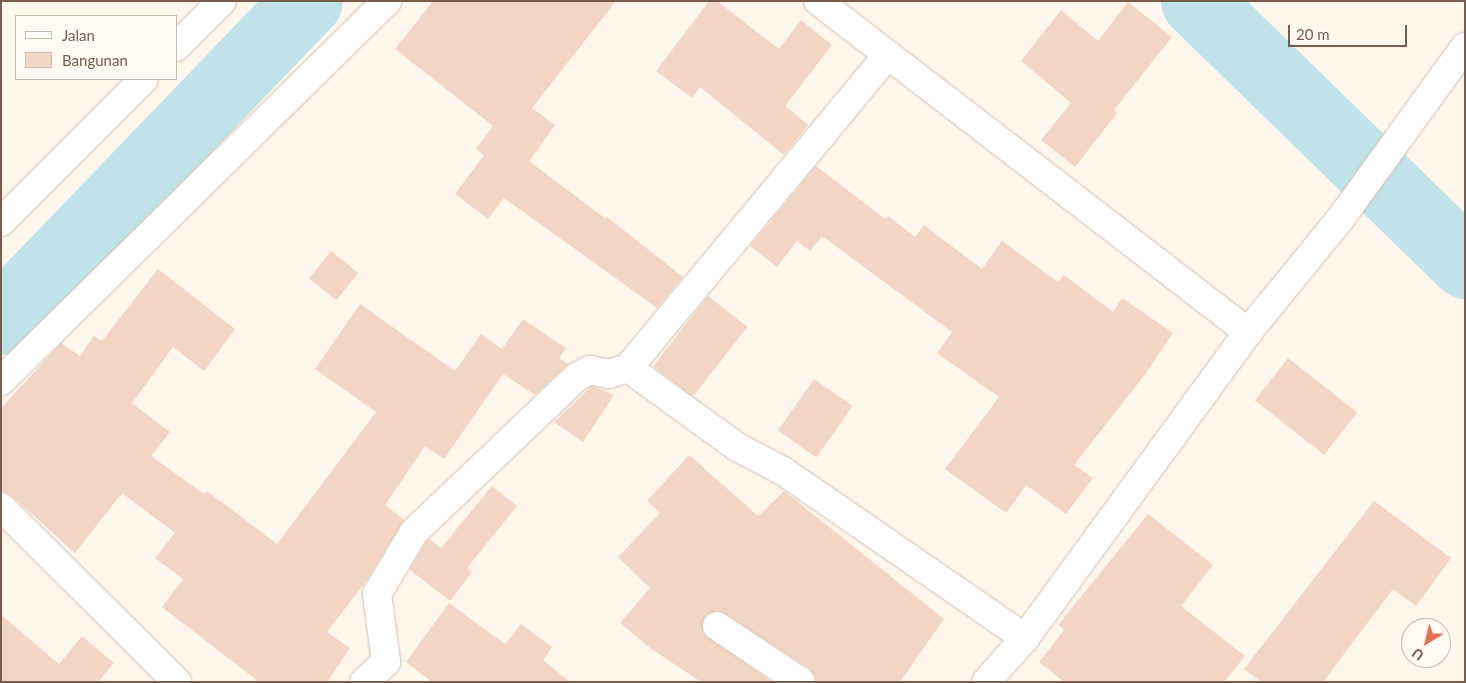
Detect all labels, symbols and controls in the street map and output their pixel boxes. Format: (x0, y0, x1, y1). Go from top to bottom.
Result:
legend (15, 15, 178, 80)
scale bar (1291, 15, 1410, 47)
text: 20 m (1296, 25, 1330, 43)
text: Jalan (62, 26, 95, 44)
text: Bangunan (62, 51, 128, 69)
north arrow (1401, 618, 1451, 668)
text: U (1408, 645, 1427, 665)

